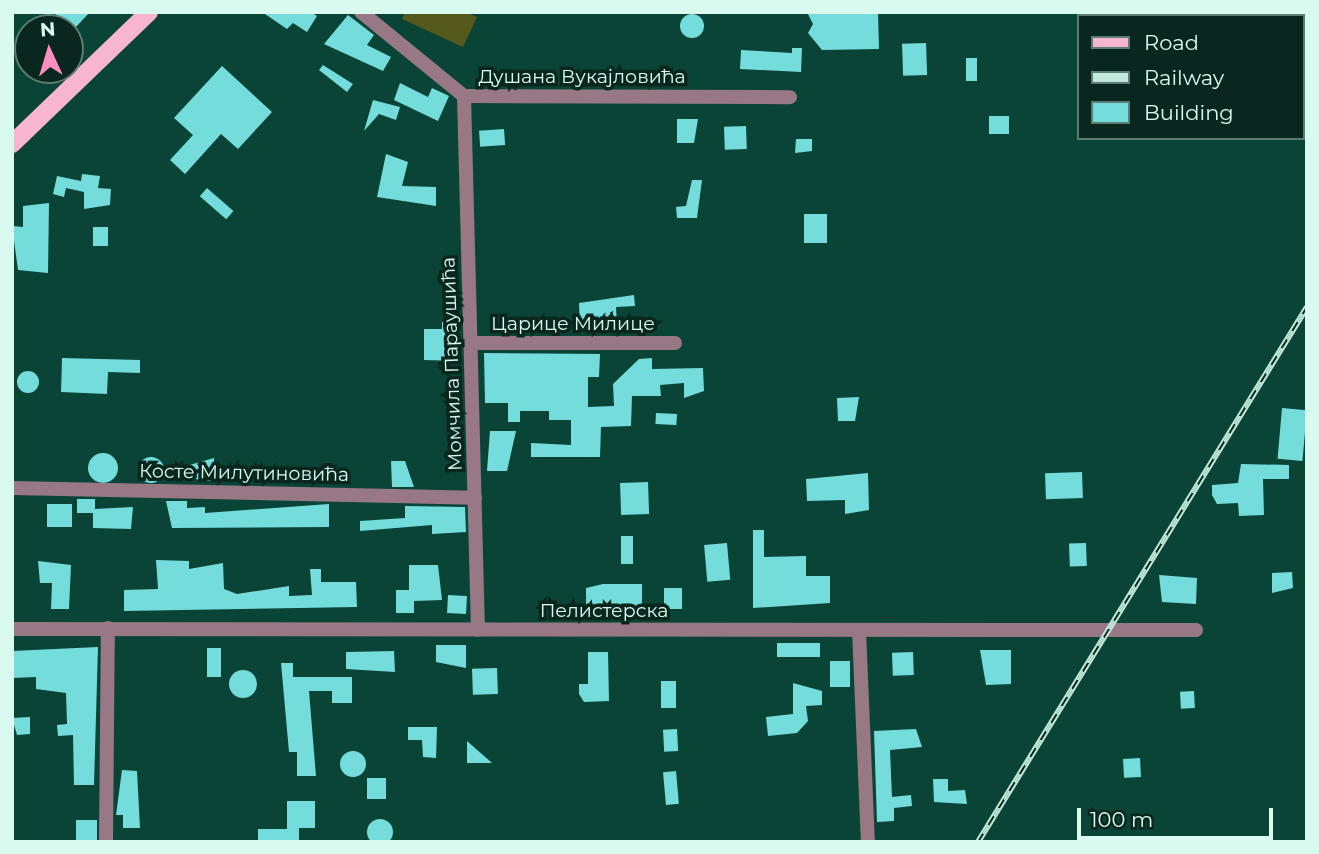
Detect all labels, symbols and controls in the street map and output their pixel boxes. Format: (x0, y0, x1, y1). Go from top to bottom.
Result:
north arrow (14, 14, 84, 84)
legend (1078, 14, 1305, 140)
text: N (39, 18, 56, 42)
text: Road (1144, 30, 1199, 55)
text: Railway (1144, 65, 1224, 90)
street label: Душана Вукајловића (478, 66, 686, 88)
text: Building (1144, 100, 1234, 125)
street label: Момчила Параушића (437, 257, 467, 471)
street label: Царице Милице (491, 313, 655, 335)
street label: Косте Милутиновића (139, 460, 349, 486)
street label: Пелистерска (540, 600, 668, 622)
scale bar (1081, 794, 1277, 838)
text: 100 m (1090, 807, 1153, 832)

